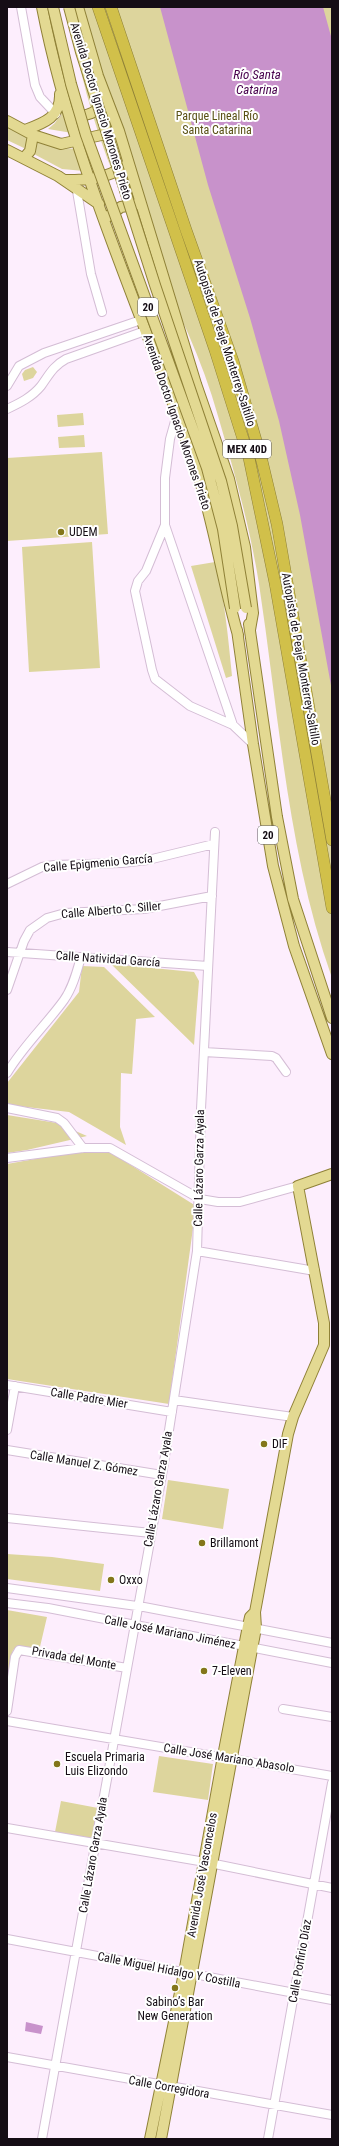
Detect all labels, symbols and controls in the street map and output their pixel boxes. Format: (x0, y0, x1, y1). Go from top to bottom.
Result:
street label: Avenida Doctor Ignacio Morones Prieto (67, 21, 135, 201)
water label: Río Santa Catarina (233, 67, 281, 97)
park label: Parque Lineal Río Santa Catarina (176, 109, 258, 137)
street label: Autopista de Peaje Monterrey-Saltillo (191, 258, 259, 428)
road number: 20 (138, 298, 158, 316)
street label: Avenida Doctor Ignacio Morones Prieto (140, 332, 214, 512)
road number: MEX 40D (223, 440, 271, 458)
place label: UDEM (69, 525, 98, 539)
marker: UDEM (56, 527, 66, 537)
street label: Autopista de Peaje Monterrey-Saltillo (279, 572, 323, 746)
road number: 20 (258, 826, 278, 844)
street label: Calle Epigmenio García (43, 851, 153, 875)
street label: Calle Alberto C. Siller (60, 899, 162, 921)
street label: Calle Natividad García (55, 948, 161, 970)
street label: Calle Lázaro Garza Ayala (191, 1109, 207, 1227)
street label: Calle Padre Mier (50, 1385, 129, 1411)
street label: Calle Lázaro Garza Ayala (141, 1430, 175, 1548)
place label: DIF (272, 1437, 288, 1451)
marker: DIF (259, 1439, 269, 1449)
street label: Calle Manuel Z. Gómez (29, 1448, 139, 1478)
place label: Brillamont (210, 1536, 259, 1550)
marker: Brillamont (197, 1538, 207, 1548)
place label: Oxxo (119, 1573, 143, 1587)
marker: Oxxo (106, 1575, 116, 1585)
street label: Calle José Mariano Jiménez (103, 1612, 237, 1652)
street label: Privada del Monte (31, 1644, 118, 1672)
place label: 7-Eleven (212, 1664, 252, 1678)
marker: 7-Eleven (199, 1666, 209, 1676)
street label: Calle José Mariano Abasolo (162, 1741, 296, 1775)
place label: Escuela Primaria Luis Elizondo (65, 1750, 145, 1778)
marker: Escuela Primaria Luis Elizondo (52, 1759, 62, 1769)
street label: Calle Lázaro Garza Ayala (76, 1796, 110, 1914)
street label: Avenida José Vasconcelos (184, 1812, 220, 1938)
street label: Calle Porfirio Díaz (286, 1918, 314, 2004)
street label: Calle Miguel Hidalgo Y Costilla (96, 1949, 242, 1991)
marker: Sabino’s Bar New Generation (170, 1983, 180, 1993)
place label: Sabino’s Bar New Generation (137, 1995, 213, 2023)
street label: Calle Corregidora (127, 2073, 211, 2101)

